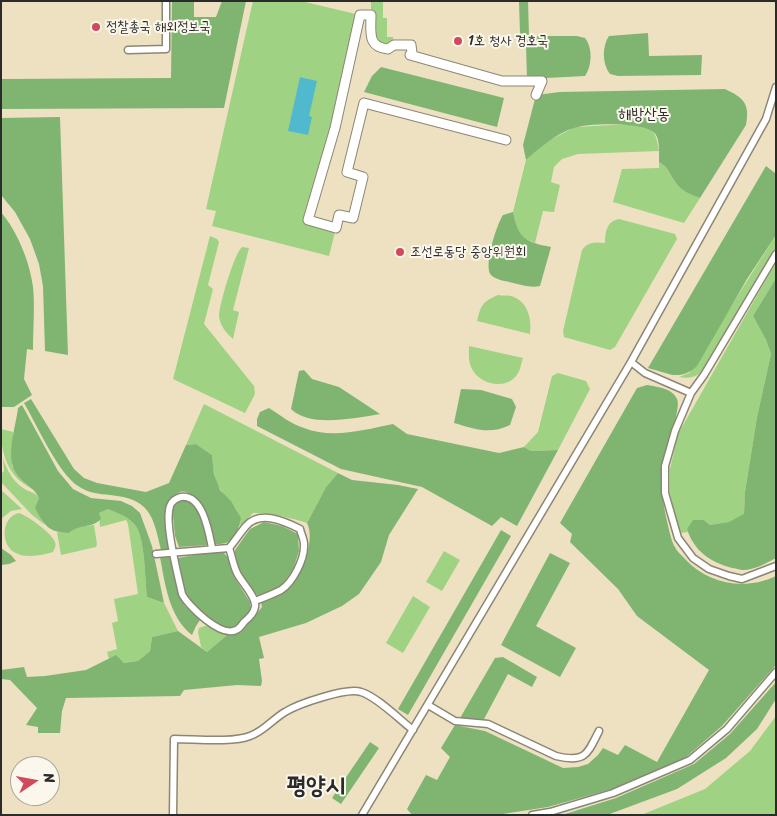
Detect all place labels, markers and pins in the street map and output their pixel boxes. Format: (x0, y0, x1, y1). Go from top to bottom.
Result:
place label: 정찰총국 해외정보국 (106, 19, 211, 35)
marker: 정찰총국 해외정보국 (90, 21, 102, 33)
place label: 1호 청사 경호국 (468, 33, 549, 49)
marker: 1호 청사 경호국 (452, 35, 464, 47)
place label: 조선로동당 중앙위원회 (410, 244, 526, 260)
marker: 조선로동당 중앙위원회 (394, 246, 406, 258)

